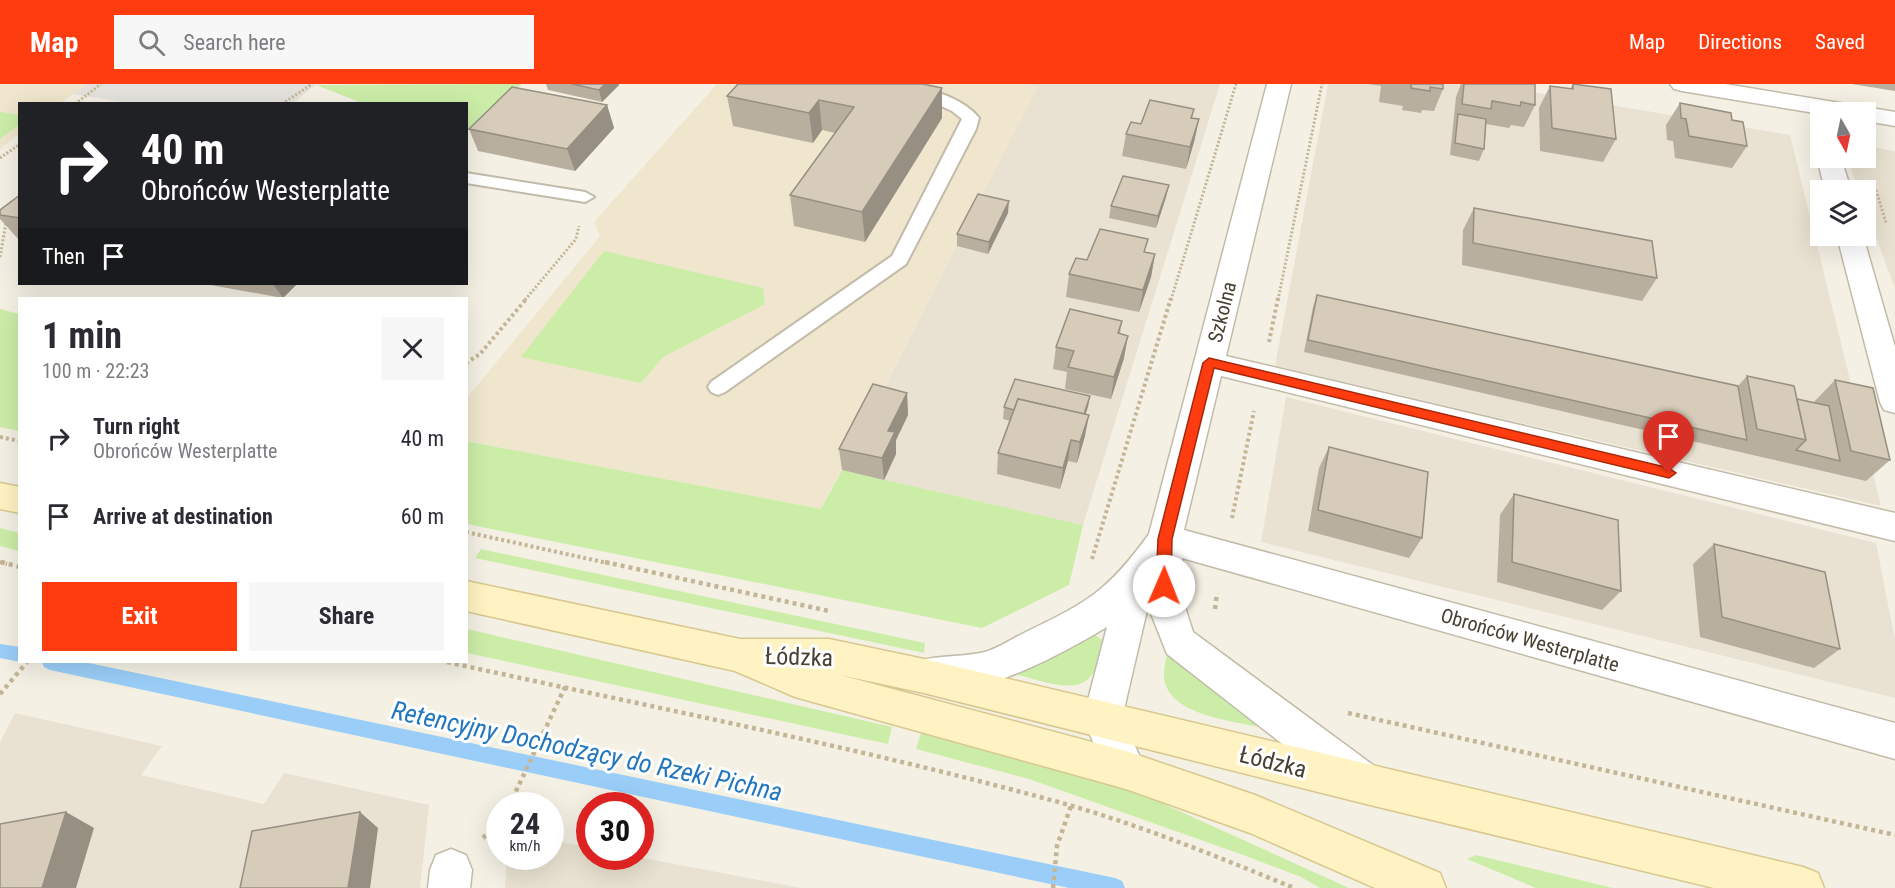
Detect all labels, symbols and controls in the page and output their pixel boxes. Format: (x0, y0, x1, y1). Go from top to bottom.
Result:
search box (114, 15, 534, 69)
text: Map (30, 26, 78, 59)
icon: search (135, 26, 168, 59)
text: Search here (183, 30, 286, 55)
text: Map (1629, 30, 1665, 54)
text: Directions (1698, 30, 1782, 54)
text: Saved (1815, 30, 1865, 54)
north arrow (1810, 102, 1876, 168)
map controls (1810, 102, 1876, 246)
text: 40 m (141, 125, 224, 174)
icon: right (42, 126, 120, 204)
text: Obrońców Westerplatte (141, 175, 390, 207)
button: layers (1810, 180, 1876, 246)
icon: arrive (97, 240, 130, 273)
text: Then (42, 244, 85, 269)
street label: Szkolna (1203, 279, 1241, 345)
text: 1 min (42, 315, 122, 357)
button: close (381, 317, 444, 380)
text: 100 m · 22:23 (42, 359, 149, 383)
pin (1643, 411, 1694, 473)
text: Turn right (93, 414, 180, 439)
icon: arrive (1652, 420, 1685, 453)
icon: right (42, 422, 75, 455)
text: 40 m (401, 426, 444, 451)
text: Obrońców Westerplatte (93, 439, 277, 463)
icon: arrive (42, 500, 75, 533)
text: Arrive at destination (93, 504, 273, 529)
text: 60 m (401, 504, 444, 529)
position arrow (1132, 554, 1196, 618)
button: Exit (42, 582, 237, 651)
button: Share (249, 582, 444, 651)
street label: Obrońców Westerplatte (1438, 603, 1622, 677)
street label: Łódzka (764, 642, 834, 672)
water label: Retencyjny Dochodzący do Rzeki Pichna (389, 695, 785, 807)
street label: Łódzka (1237, 740, 1309, 784)
speed limit sign: 30 (576, 792, 654, 870)
text: 24 (510, 806, 540, 841)
text: km/h (510, 837, 540, 855)

